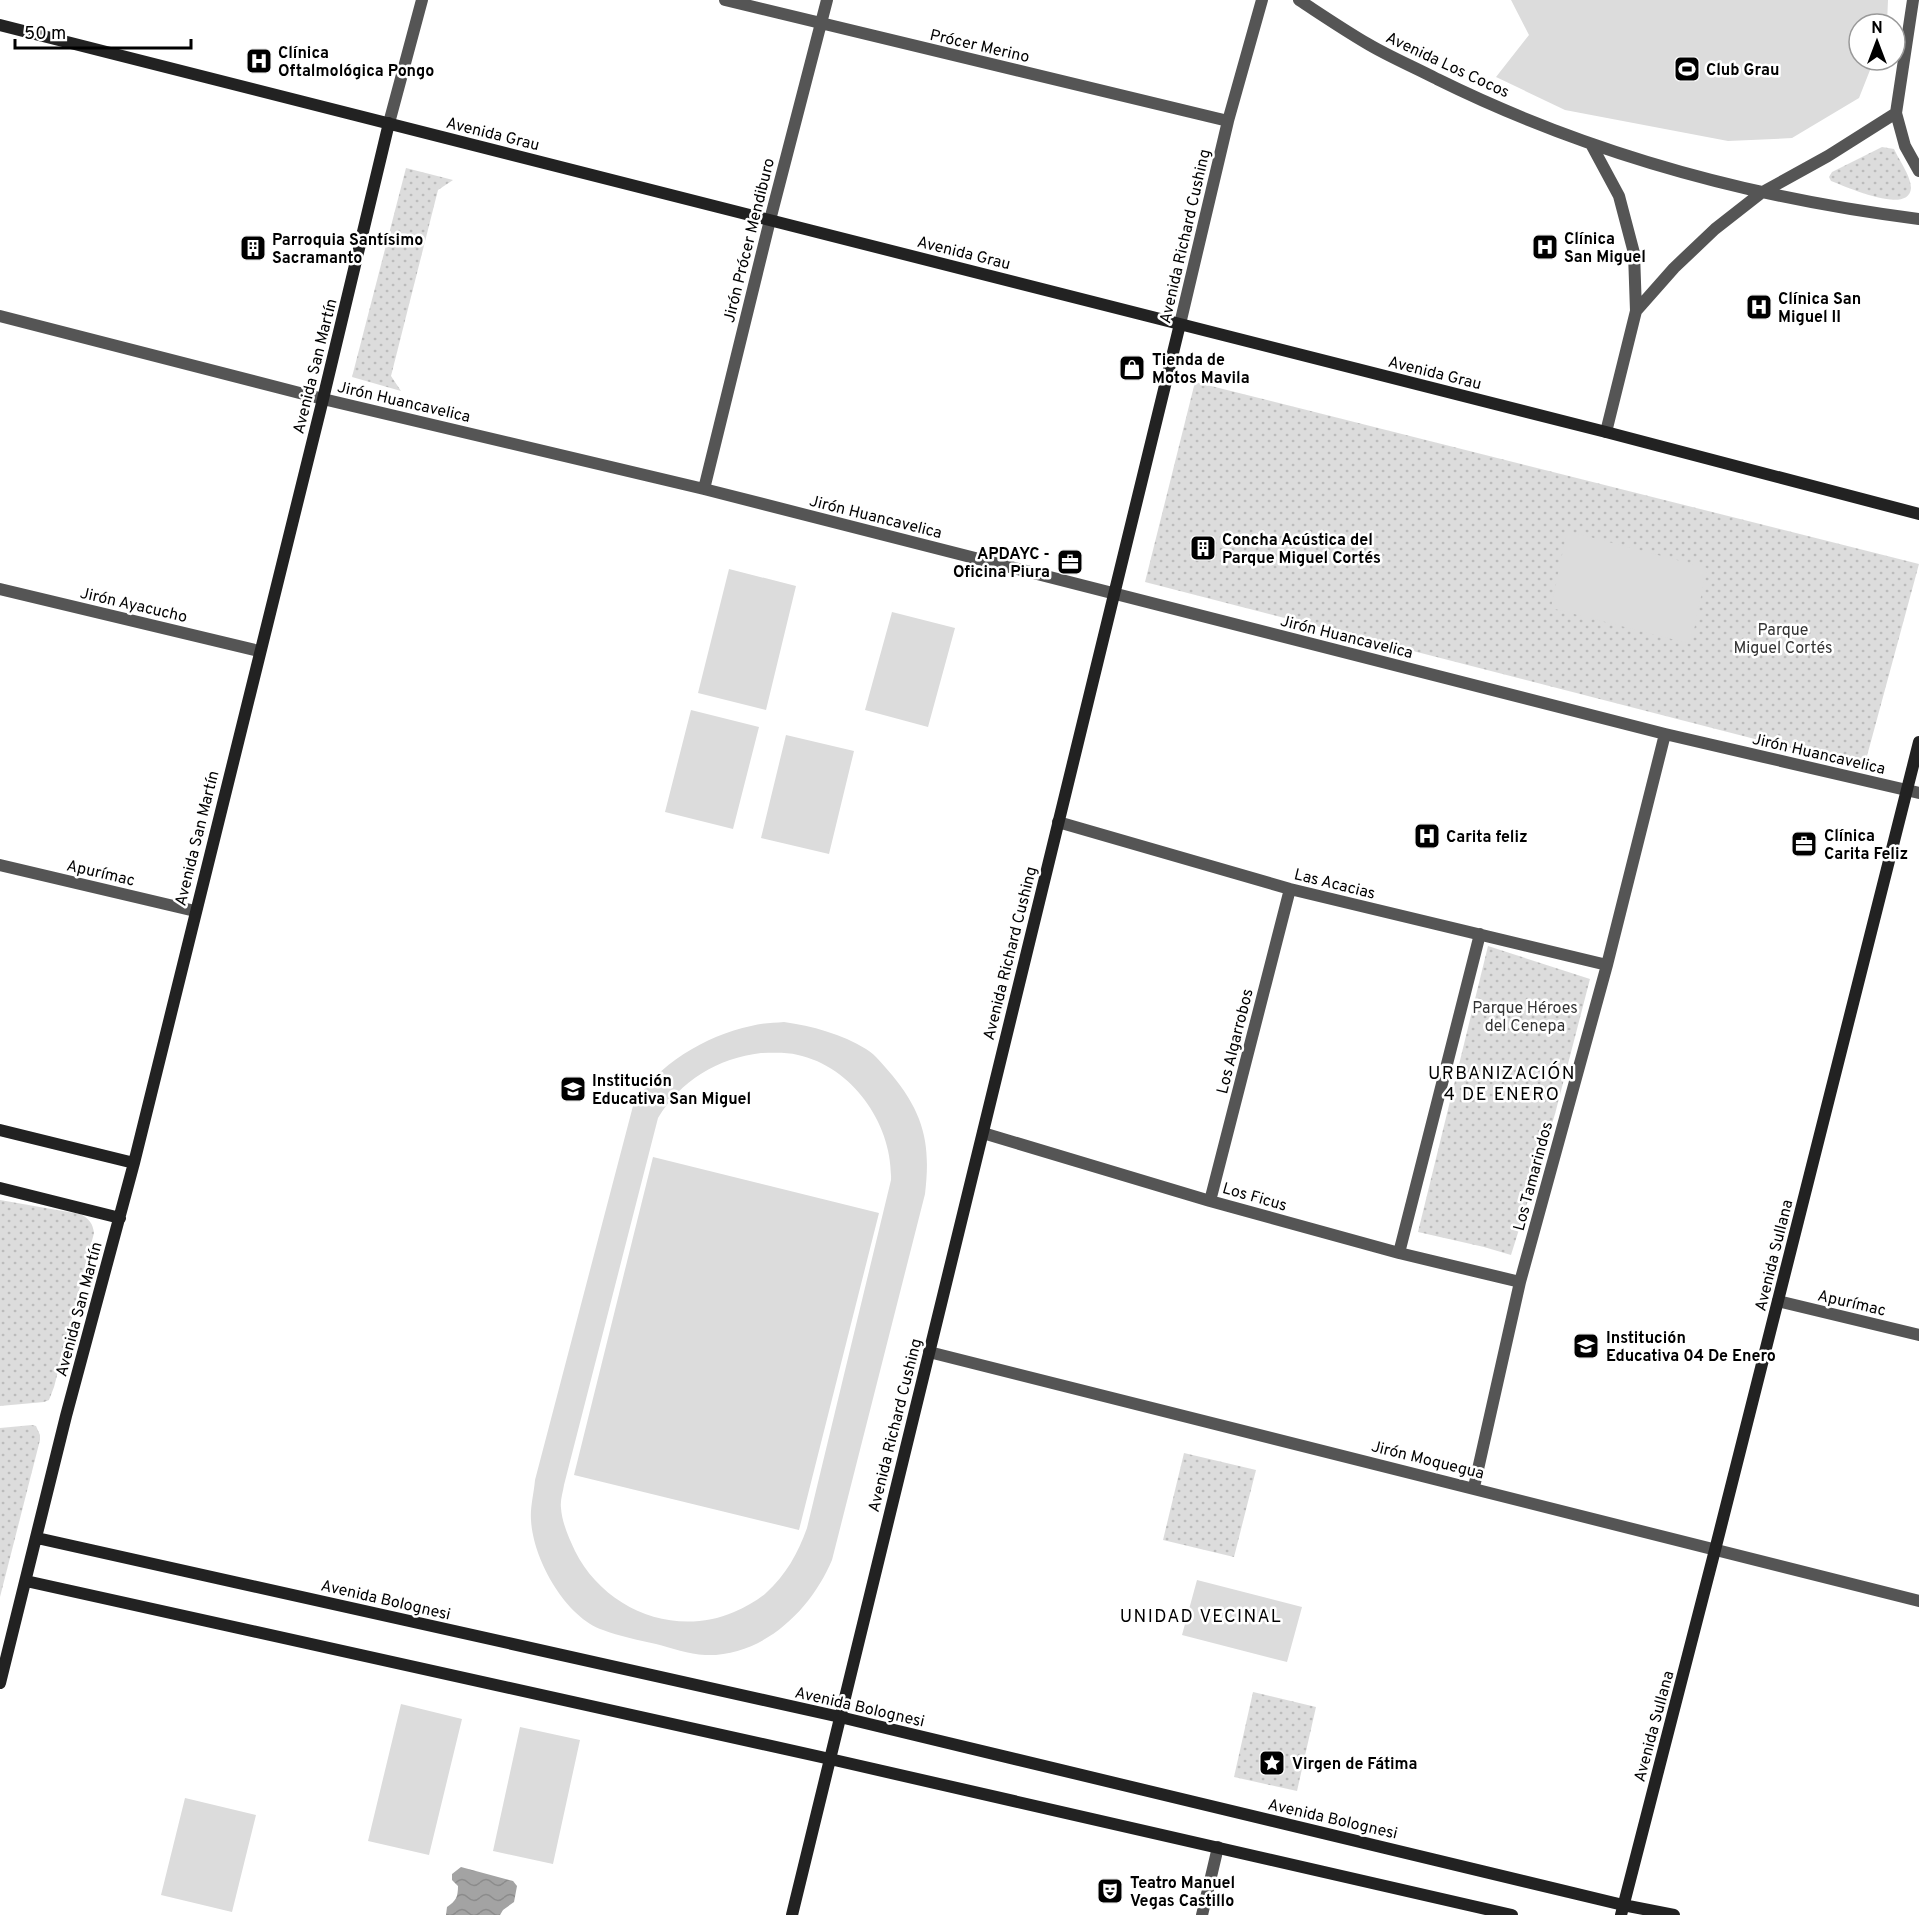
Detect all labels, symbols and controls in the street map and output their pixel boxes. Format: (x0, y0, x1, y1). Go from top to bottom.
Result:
scale bar (15, 12, 190, 50)
north arrow (1847, 12, 1907, 72)
text: N (1871, 19, 1883, 39)
text: 50 m (24, 23, 66, 46)
street label: Prócer Merino (928, 26, 1031, 68)
street label: Avenida Los Cocos (1382, 28, 1512, 103)
place label: Clínica Oftalmológica Pongo (278, 44, 434, 82)
hospital icon: Clínica Oftalmológica Pongo (244, 46, 274, 76)
sports icon: Club Grau (1672, 54, 1702, 84)
place label: Club Grau (1706, 61, 1779, 81)
street label: Avenida Grau (444, 114, 541, 156)
street label: Avenida Richard Cushing (1156, 147, 1216, 326)
street label: Jirón Prócer Mendiburo (720, 156, 780, 325)
place label: Clínica San Miguel (1564, 230, 1646, 268)
place label: Parroquia Santísimo Sacramanto (272, 231, 423, 269)
hospital icon: Clínica San Miguel (1530, 232, 1560, 262)
building icon: Parroquia Santísimo Sacramanto (238, 233, 268, 263)
street label: Avenida Grau (915, 233, 1012, 275)
place label: Clínica San Miguel II (1778, 290, 1861, 328)
hospital icon: Clínica San Miguel II (1744, 292, 1774, 322)
street label: Avenida San Martín (289, 297, 342, 436)
place label: Tienda de Motos Mavila (1152, 351, 1250, 389)
shop icon: Tienda de Motos Mavila (1117, 353, 1147, 383)
street label: Avenida Grau (1386, 353, 1483, 395)
street label: Jirón Huancavelica (335, 378, 472, 428)
street label: Jirón Huancavelica (807, 492, 944, 544)
place label: Concha Acústica del Parque Miguel Cortés (1222, 531, 1381, 569)
building icon: Concha Acústica del Parque Miguel Cortés (1188, 533, 1218, 563)
place label: APDAYC - Oficina Piura (953, 545, 1050, 583)
office icon: APDAYC - Oficina Piura (1055, 547, 1085, 577)
street label: Jirón Ayacucho (78, 584, 189, 628)
street label: Jirón Huancavelica (1278, 612, 1415, 664)
park label: Parque Miguel Cortés (1733, 621, 1833, 659)
street label: Jirón Huancavelica (1750, 730, 1887, 780)
street label: Avenida San Martín (171, 769, 224, 908)
hospital icon: Carita feliz (1412, 821, 1442, 851)
place label: Clínica Carita Feliz (1824, 827, 1908, 865)
place label: Carita feliz (1446, 828, 1528, 848)
office icon: Clínica Carita Feliz (1789, 829, 1819, 859)
street label: Apurímac (64, 856, 137, 892)
street label: Avenida Richard Cushing (980, 865, 1042, 1042)
street label: Las Acacias (1292, 865, 1377, 905)
street label: Los Algarrobos (1213, 987, 1259, 1096)
park label: Parque Héroes del Cenepa (1472, 999, 1578, 1037)
district label: URBANIZACIÓN 4 DE ENERO (1428, 1061, 1576, 1107)
place label: Institución Educativa San Miguel (592, 1072, 751, 1110)
school or university icon: Institución Educativa San Miguel (558, 1074, 588, 1104)
street label: Los Tamarindos (1510, 1120, 1558, 1233)
street label: Los Ficus (1220, 1179, 1289, 1217)
street label: Avenida Sullana (1751, 1198, 1798, 1313)
street label: Avenida San Martín (52, 1240, 108, 1379)
street label: Apurímac (1815, 1286, 1888, 1322)
place label: Institución Educativa 04 De Enero (1606, 1329, 1776, 1367)
school or university icon: Institución Educativa 04 De Enero (1571, 1331, 1601, 1361)
street label: Avenida Richard Cushing (865, 1337, 927, 1514)
street label: Jirón Moquegua (1369, 1437, 1486, 1485)
street label: Avenida Bolognesi (319, 1576, 452, 1626)
district label: UNIDAD VECINAL (1120, 1606, 1282, 1629)
street label: Avenida Sullana (1630, 1669, 1679, 1784)
street label: Avenida Bolognesi (793, 1683, 926, 1733)
place icon: Virgen de Fátima (1257, 1748, 1287, 1778)
place label: Virgen de Fátima (1292, 1755, 1418, 1775)
street label: Avenida Bolognesi (1266, 1795, 1399, 1845)
place label: Teatro Manuel Vegas Castillo (1130, 1874, 1235, 1912)
theatre icon: Teatro Manuel Vegas Castillo (1095, 1876, 1125, 1906)

